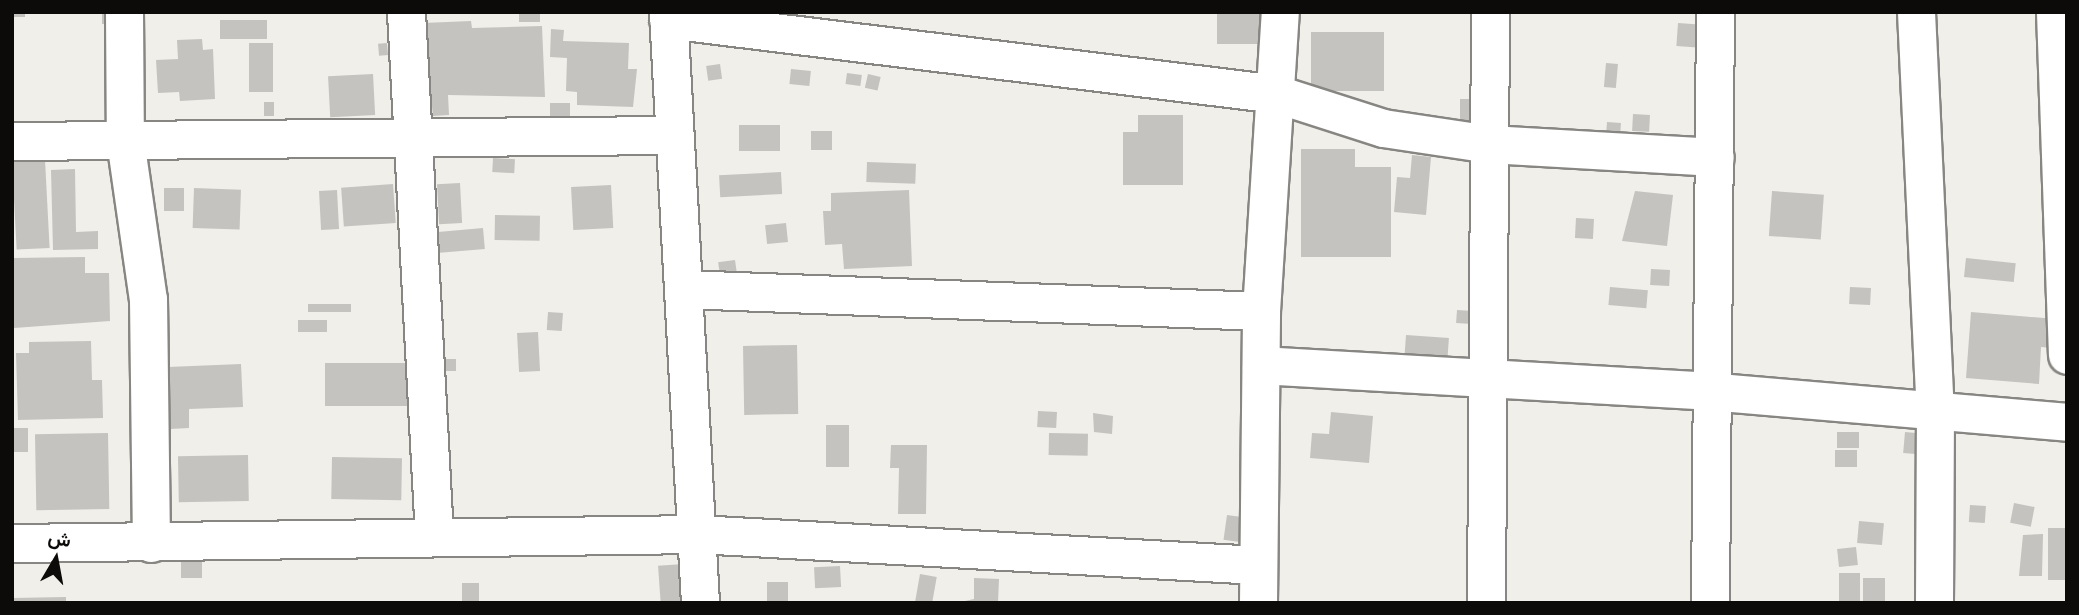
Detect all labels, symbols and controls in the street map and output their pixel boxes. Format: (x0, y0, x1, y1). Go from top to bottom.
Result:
north arrow (21, 524, 91, 594)
text: ش (46, 525, 73, 551)

